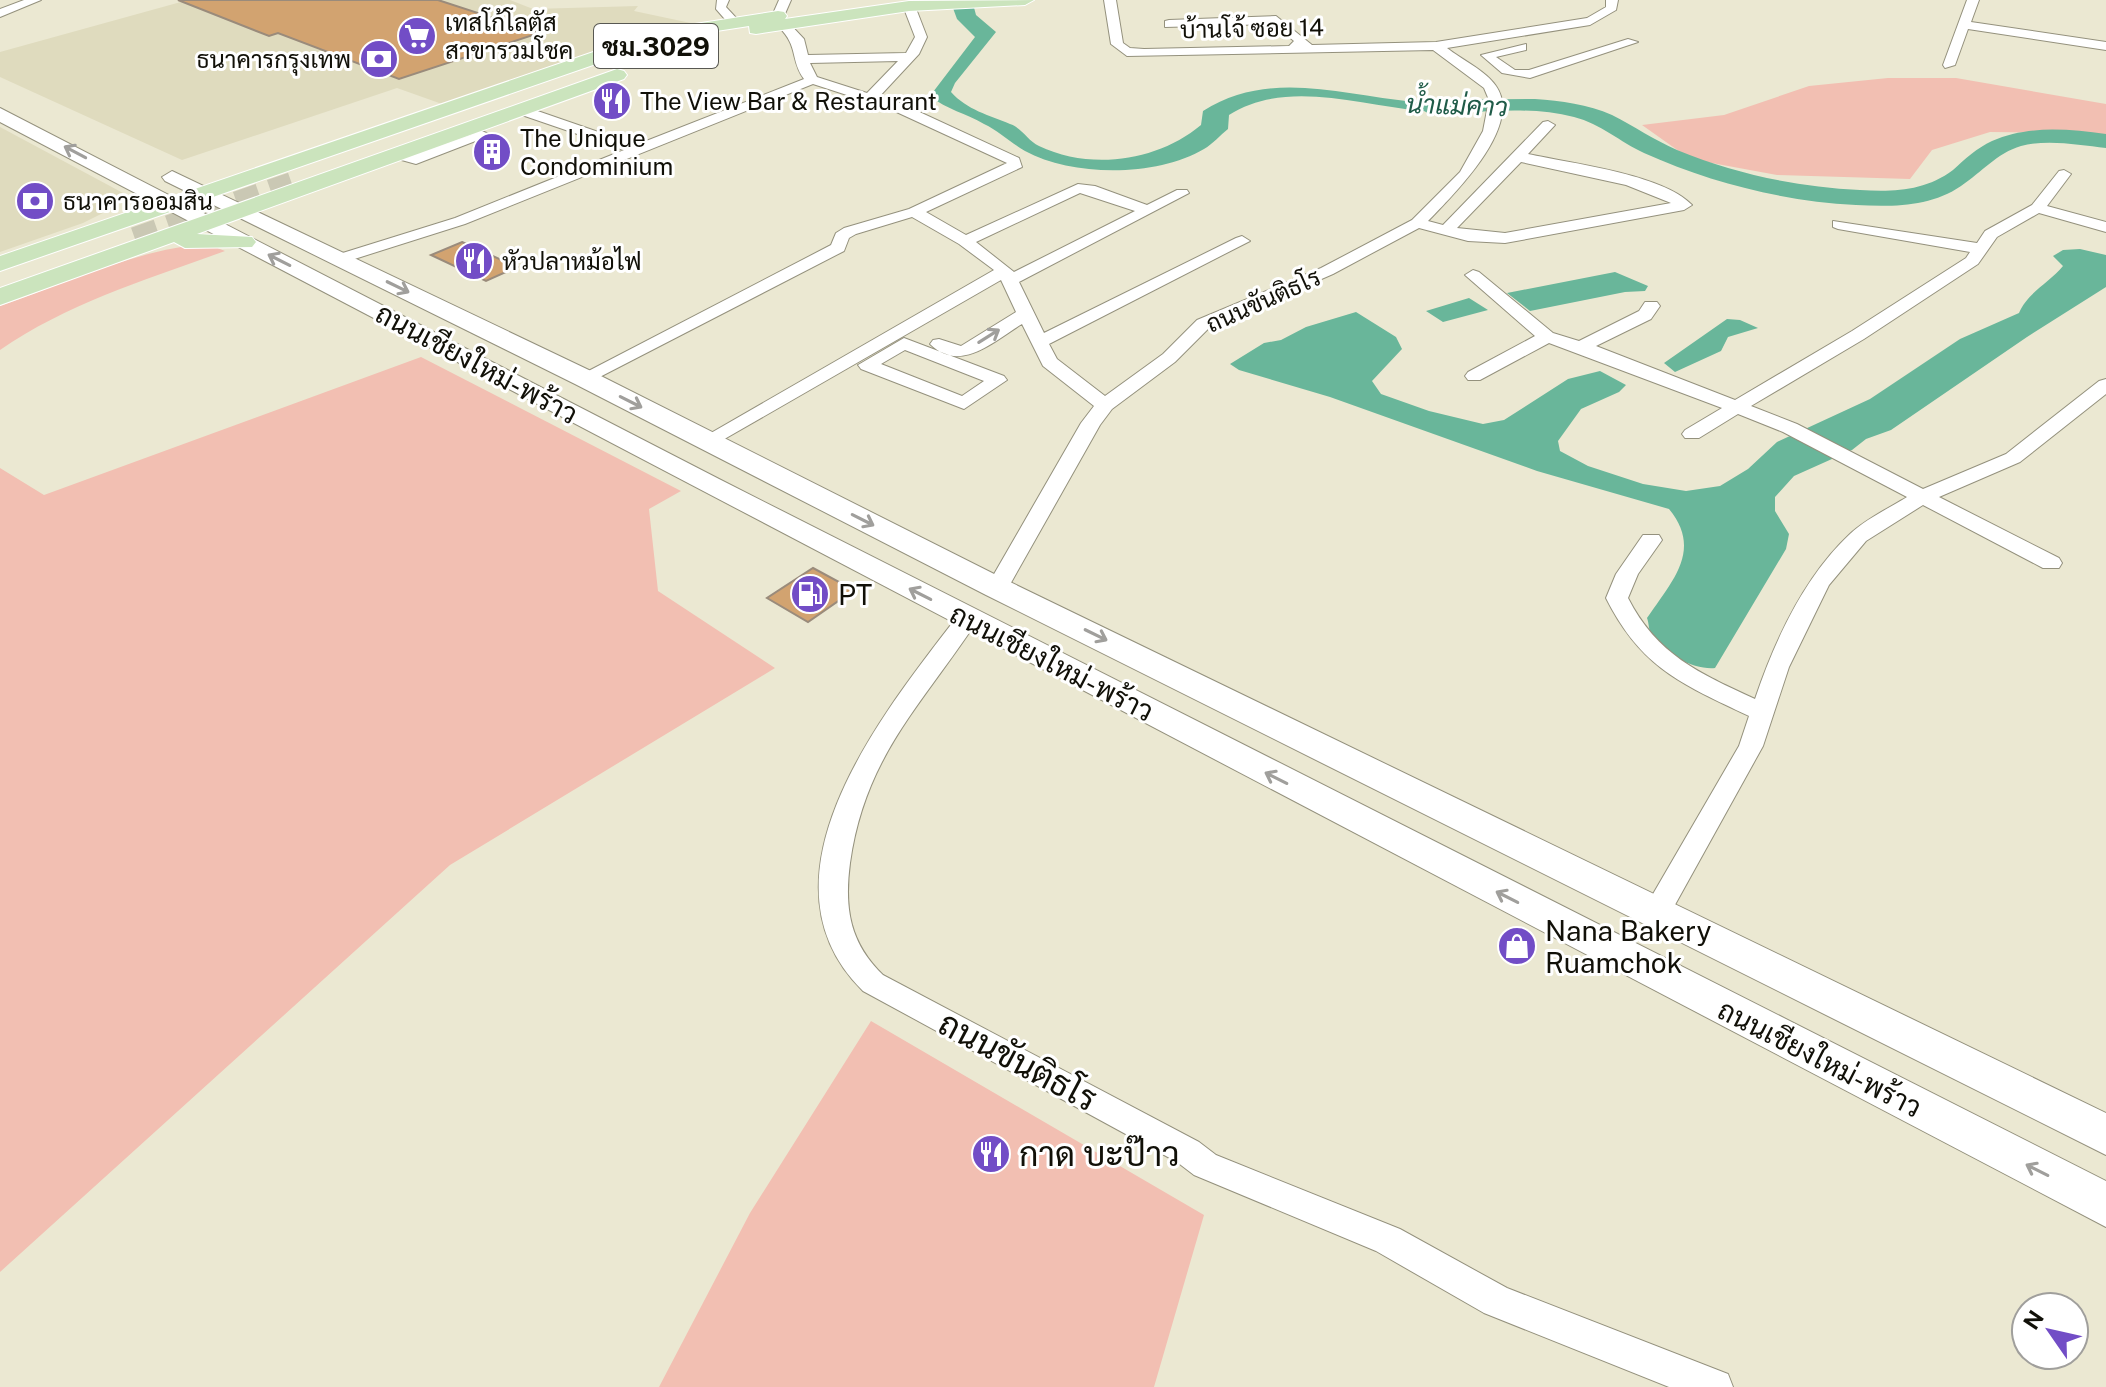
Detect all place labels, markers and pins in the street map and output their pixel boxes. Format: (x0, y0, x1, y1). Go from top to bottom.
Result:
place label: เทสโก้โลตัส สาขารวมโชค (445, 7, 573, 64)
supermarket icon: เทสโก้โลตัส สาขารวมโชค (396, 15, 438, 57)
bank icon: ธนาคารกรุงเทพ (358, 38, 400, 80)
place label: ธนาคารกรุงเทพ (197, 45, 351, 76)
restaurant icon: The View Bar & Restaurant (591, 80, 633, 122)
place label: The View Bar & Restaurant (640, 87, 937, 115)
place label: The Unique Condominium (520, 124, 673, 180)
building icon: The Unique Condominium (471, 131, 513, 173)
bank icon: ธนาคารออมสิน (14, 180, 56, 222)
place label: ธนาคารออมสิน (63, 187, 213, 215)
restaurant icon: หัวปลาหม้อไฟ (453, 240, 495, 282)
place label: หัวปลาหม้อไฟ (502, 246, 642, 275)
fuel station icon: PT (789, 573, 831, 615)
place label: PT (838, 578, 872, 611)
place label: Nana Bakery Ruamchok (1545, 914, 1711, 979)
shop icon: Nana Bakery Ruamchok (1496, 925, 1538, 967)
restaurant icon: กาด บะป๊าว (970, 1133, 1012, 1175)
place label: กาด บะป๊าว (1019, 1134, 1180, 1174)

